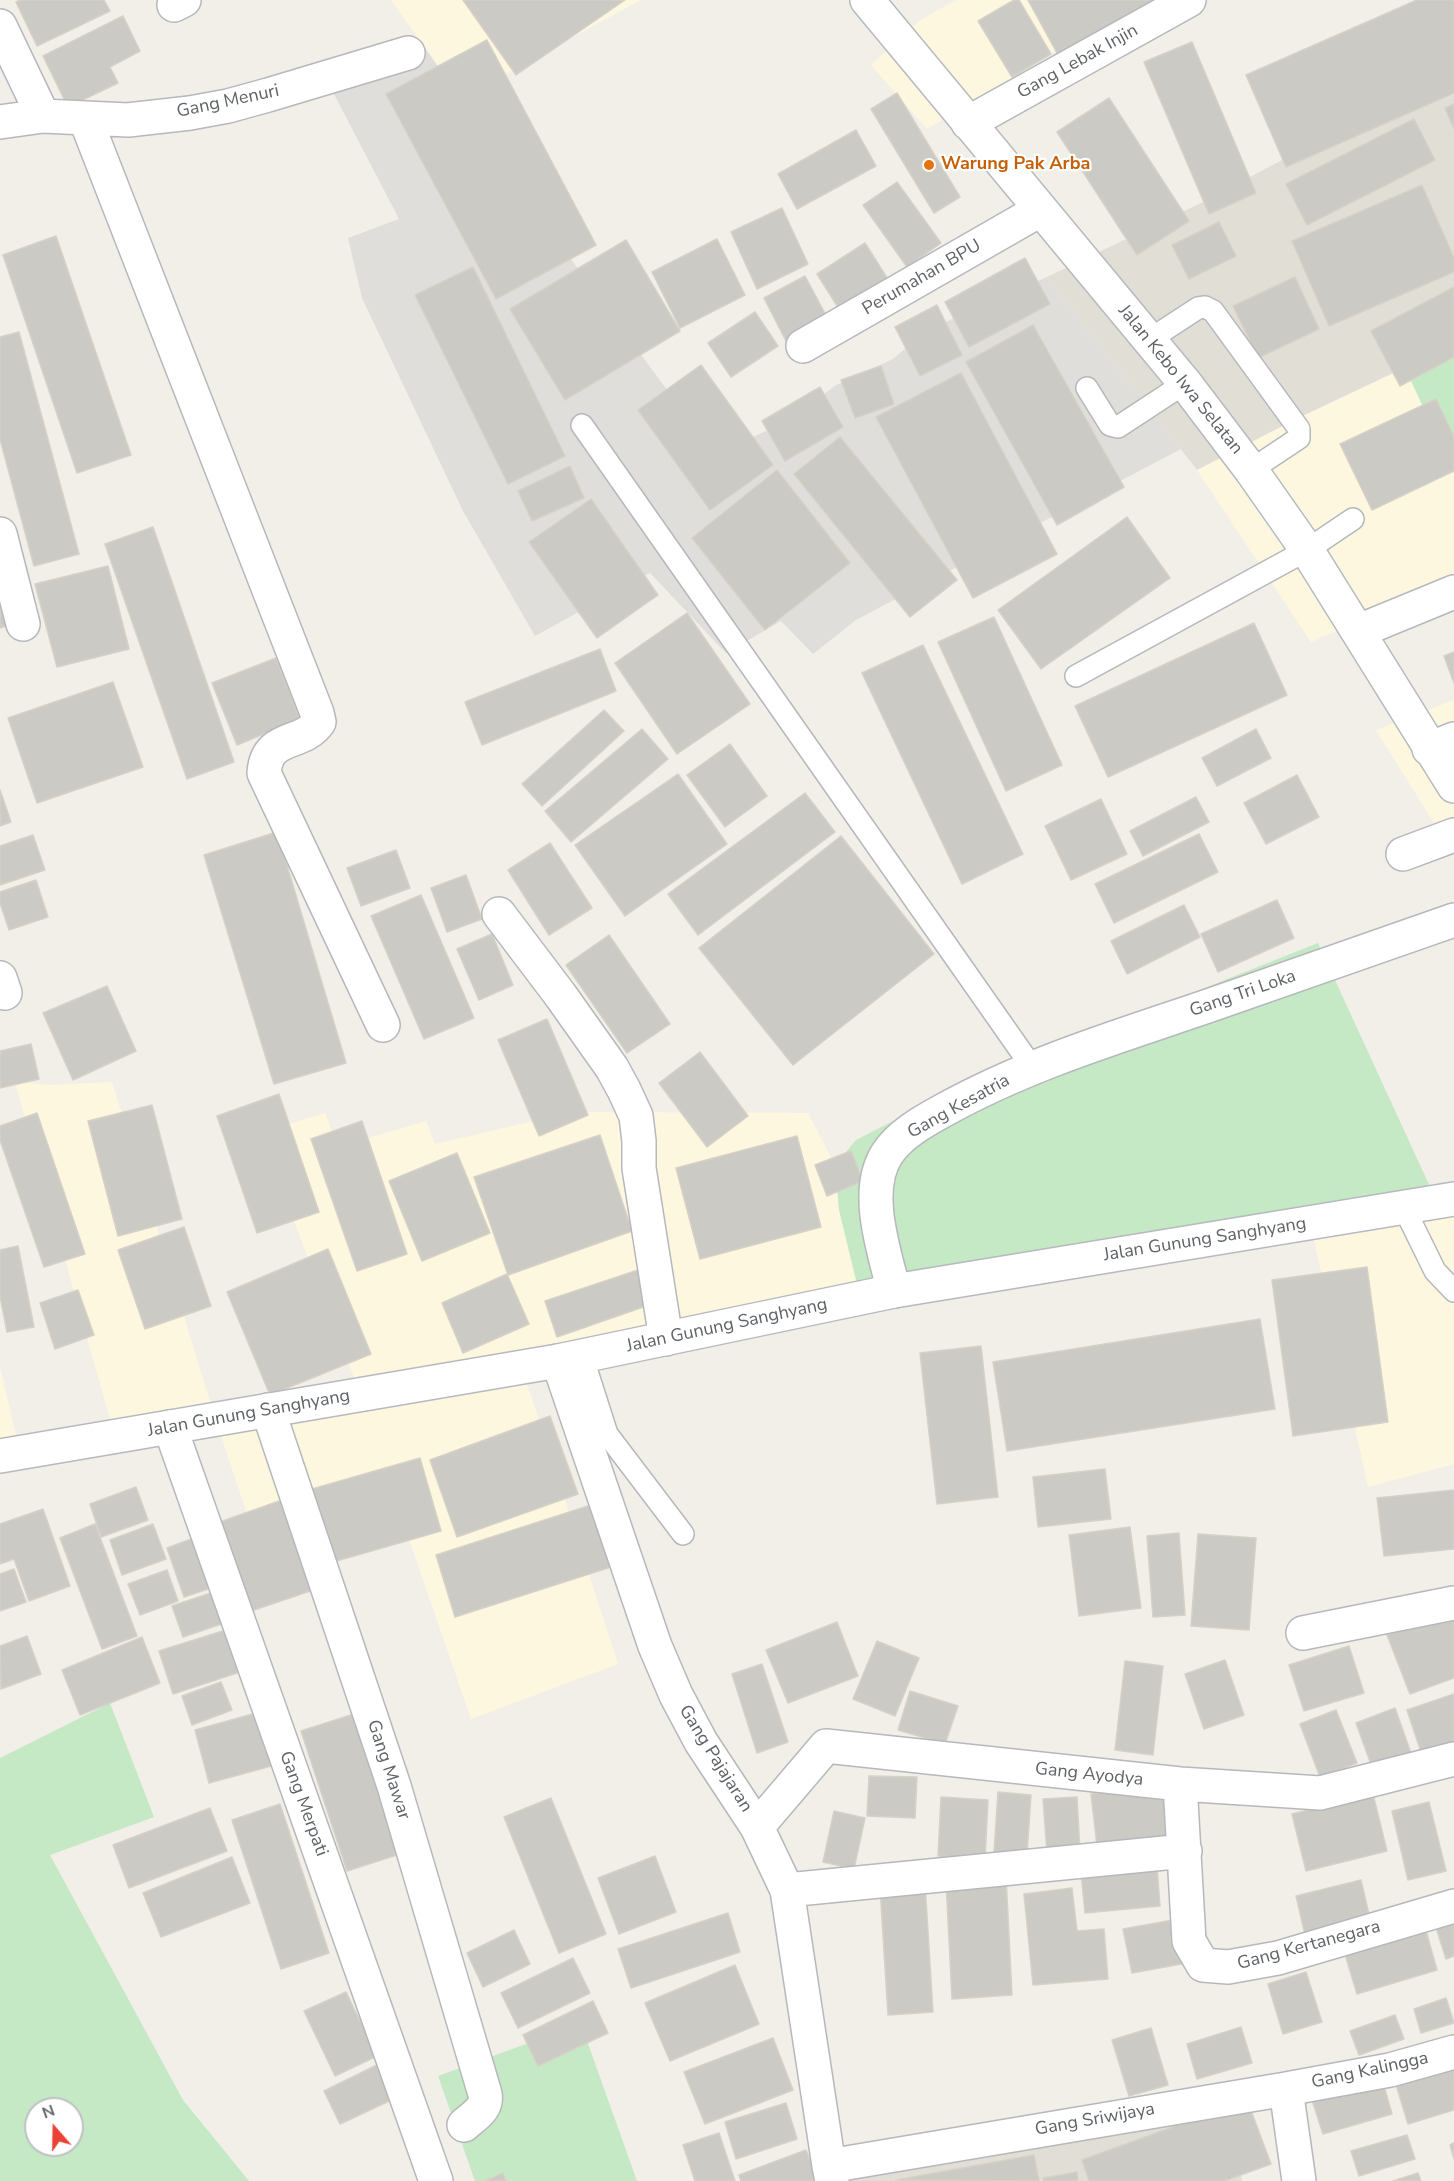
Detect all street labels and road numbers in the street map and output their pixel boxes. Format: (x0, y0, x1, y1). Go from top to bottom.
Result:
street label: Gang Lebak Injin (1014, 20, 1142, 104)
street label: Gang Menuri (175, 81, 281, 123)
street label: Perumahan BPU (859, 235, 985, 321)
street label: Jalan Kebo Iwa Selatan (1113, 301, 1247, 459)
street label: Gang Tri Loka (1187, 966, 1299, 1022)
street label: Gang Kesatria (904, 1070, 1014, 1144)
street label: Jalan Gunung Sanghyang (1102, 1213, 1308, 1267)
street label: Jalan Gunung Sanghyang (625, 1294, 829, 1358)
street label: Jalan Gunung Sanghyang (146, 1386, 352, 1442)
street label: Gang Pajajaran (673, 1701, 757, 1817)
street label: Gang Mawar (362, 1717, 414, 1823)
street label: Gang Merpati (274, 1749, 332, 1859)
street label: Gang Ayodya (1034, 1759, 1144, 1791)
street label: Gang Kertanegara (1235, 1917, 1383, 1975)
street label: Gang Kalingga (1309, 2048, 1431, 2094)
street label: Gang Sriwijaya (1033, 2099, 1157, 2141)

